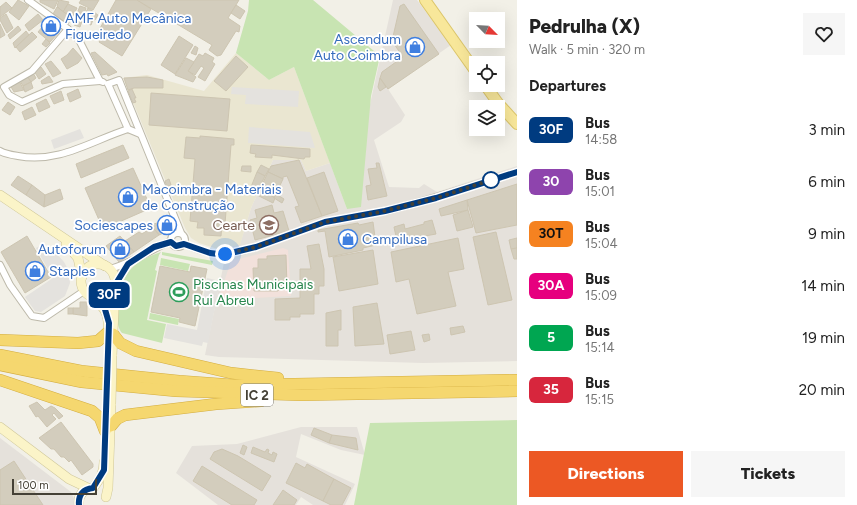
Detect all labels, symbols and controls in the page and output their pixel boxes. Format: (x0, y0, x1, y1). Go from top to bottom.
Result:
place label: AMF Auto Mecânica Figueiredo (65, 10, 191, 43)
north arrow (469, 12, 505, 48)
map controls (469, 12, 505, 136)
button: heart (803, 13, 845, 55)
shop icon: AMF Auto Mecânica Figueiredo (40, 15, 62, 37)
text: Pedrulha (X) (529, 15, 640, 38)
place label: Ascendum Auto Coimbra (313, 31, 401, 64)
shop icon: Ascendum Auto Coimbra (404, 36, 426, 58)
text: Walk · 5 min · 320 m (529, 42, 645, 57)
button: locate (469, 56, 505, 92)
text: Departures (529, 77, 606, 95)
button: layers (469, 100, 505, 136)
text: Bus (585, 114, 610, 132)
text: 30F (539, 121, 563, 138)
text: 3 min (809, 121, 845, 139)
text: 14:58 (585, 132, 617, 147)
text: Bus (585, 166, 610, 184)
unlabelled marker (482, 171, 500, 189)
text: 30 (543, 173, 559, 190)
text: 6 min (808, 173, 845, 191)
place label: Macoimbra - Materiais de Construção (142, 181, 281, 214)
text: 15:01 (585, 184, 615, 199)
shop icon: Macoimbra - Materiais de Construção (117, 186, 139, 208)
shop icon: Sociescapes (156, 214, 178, 236)
school or university icon: Cearte (258, 214, 280, 236)
place label: Sociescapes (74, 217, 153, 234)
place label: Cearte (212, 217, 255, 234)
text: Bus (585, 218, 610, 236)
text: 30T (538, 225, 564, 242)
text: 9 min (808, 225, 845, 243)
shop icon: Campilusa (337, 228, 359, 250)
place label: Campilusa (362, 231, 427, 248)
text: 15:04 (585, 236, 618, 251)
shop icon: Autoforum (109, 238, 131, 260)
place label: Autoforum (38, 241, 106, 258)
your location (215, 244, 235, 264)
shop icon: Staples (24, 260, 46, 282)
place label: Staples (49, 263, 96, 280)
text: Bus (585, 270, 610, 288)
place label: Piscinas Municipais Rui Abreu (193, 276, 313, 309)
text: 30A (538, 277, 564, 294)
text: 14 min (801, 277, 845, 295)
sports icon: Piscinas Municipais Rui Abreu (168, 281, 190, 303)
line badge: 30F (86, 282, 132, 308)
text: 30F (97, 286, 121, 303)
text: 15:09 (585, 288, 617, 303)
text: Bus (585, 322, 610, 340)
text: 5 (547, 329, 555, 346)
text: 19 min (802, 329, 845, 347)
text: 15:14 (585, 340, 615, 355)
text: Bus (585, 374, 610, 392)
text: 35 (543, 381, 559, 398)
text: 20 min (799, 381, 845, 399)
road number: IC 2 (241, 384, 273, 406)
text: 15:15 (585, 392, 614, 407)
button: Directions (529, 451, 683, 497)
button: Tickets (691, 451, 845, 497)
scale bar (12, 477, 97, 496)
text: 100 m (18, 479, 49, 492)

